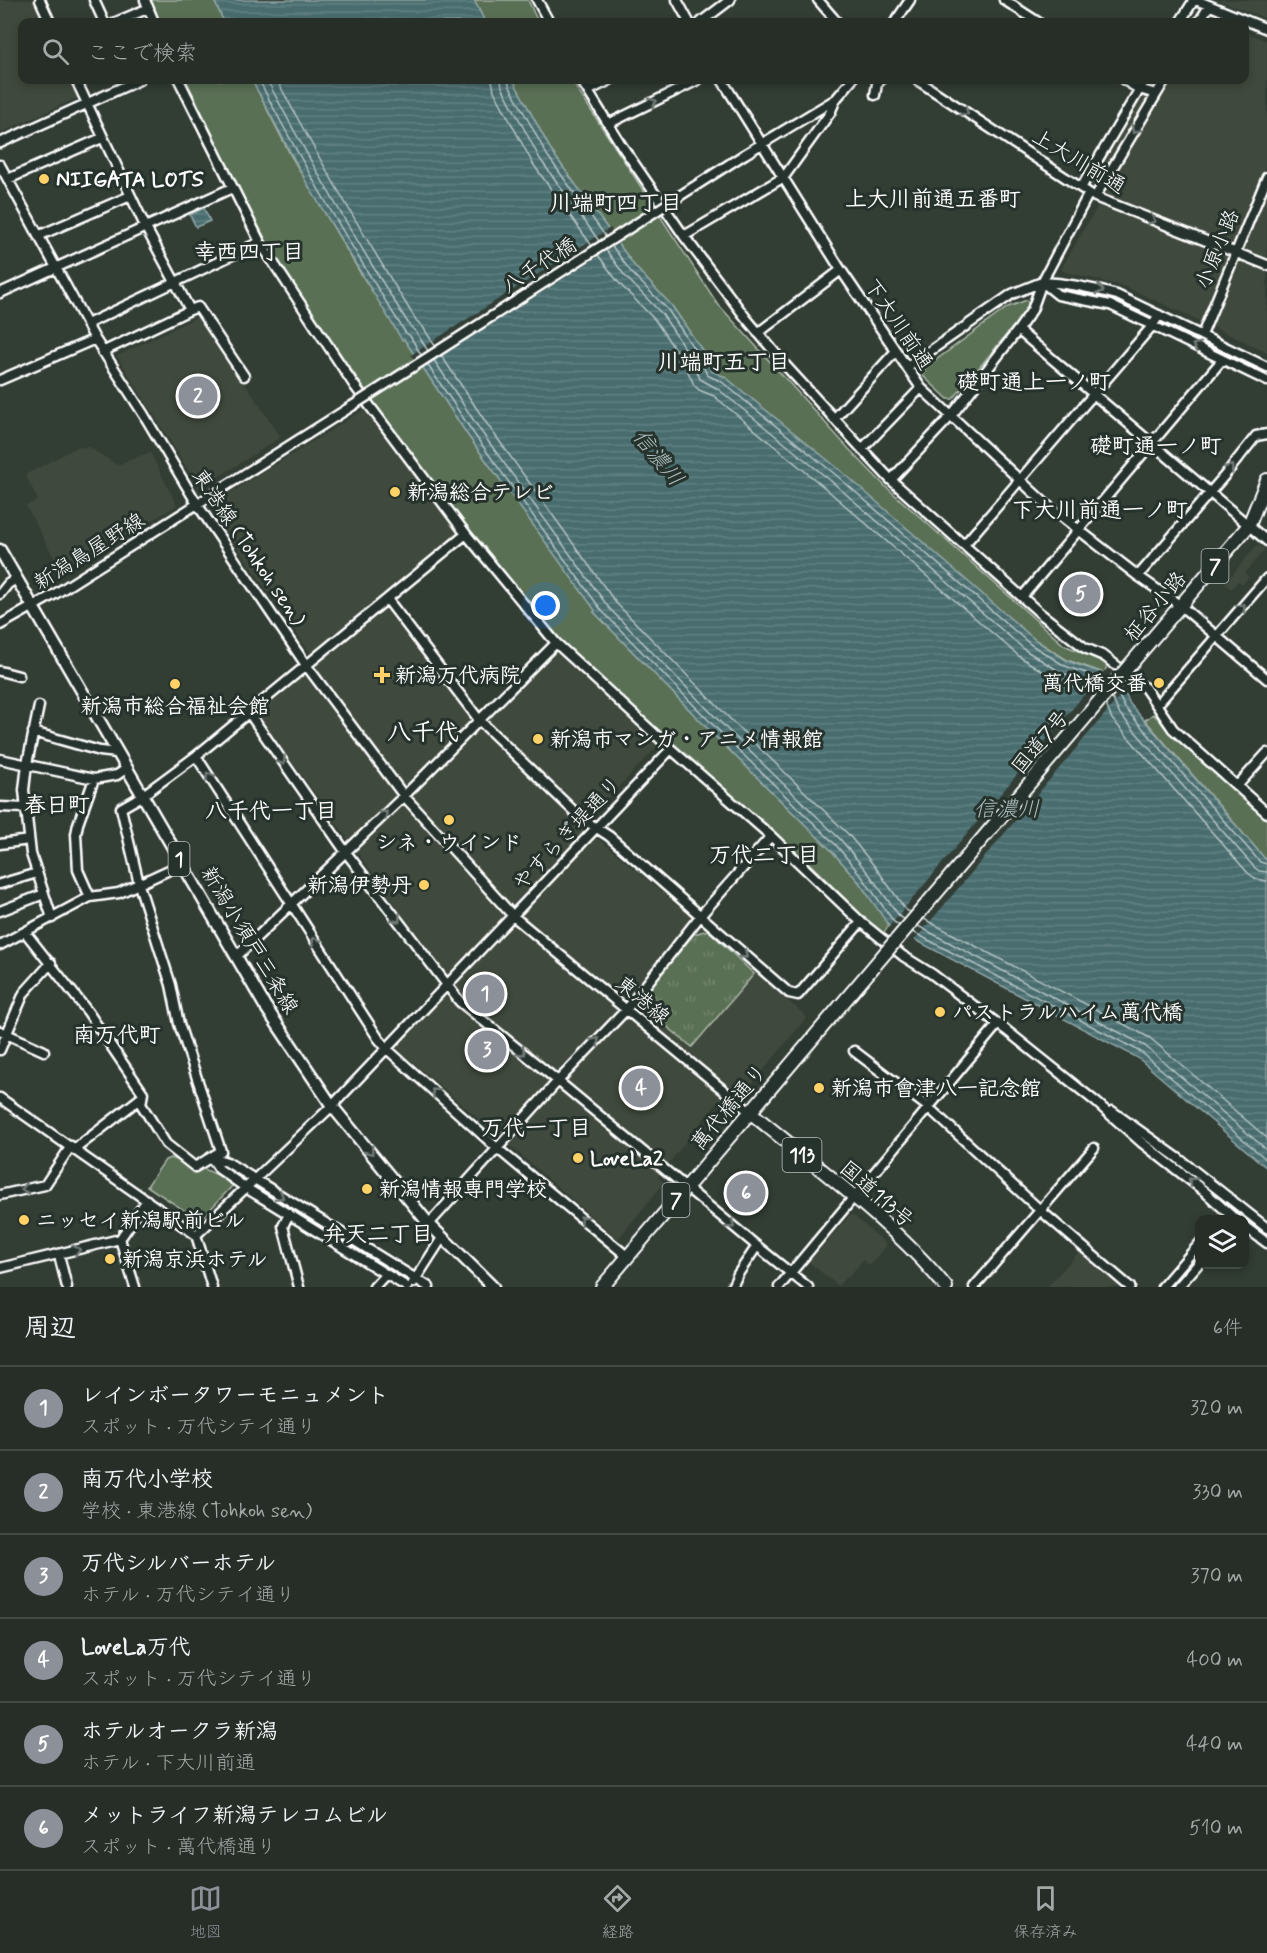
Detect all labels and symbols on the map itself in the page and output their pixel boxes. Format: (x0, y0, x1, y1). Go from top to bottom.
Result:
one-way arrow (646, 97, 657, 109)
one-way arrow (959, 105, 970, 116)
street label: 上大川前通 (1026, 123, 1131, 201)
one-way arrow (1130, 124, 1142, 134)
place label: NIIGATA LOTS (56, 166, 204, 194)
marker: NIIGATA LOTS (37, 172, 51, 186)
district label: 上大川前通五番町 (845, 186, 1021, 214)
district label: 川端町四丁目 (550, 190, 682, 218)
street label: 小原小路 (1189, 205, 1247, 294)
one-way arrow (1146, 213, 1157, 225)
street label: 八千代橋 (497, 231, 582, 300)
district label: 幸西四丁目 (194, 239, 304, 267)
street label: 下大川前通 (857, 273, 939, 376)
one-way arrow (1095, 283, 1105, 296)
one-way arrow (1191, 342, 1202, 354)
district label: 川端町五丁目 (658, 349, 790, 377)
district label: 礎町通上一ノ町 (957, 369, 1111, 397)
pin: 2 (178, 374, 218, 418)
water label: 信濃川 (626, 424, 689, 493)
district label: 礎町通一ノ町 (1090, 433, 1222, 461)
street label: 東港線 (Tohkoh sen) (185, 463, 312, 632)
one-way arrow (1223, 464, 1234, 475)
place label: 新潟総合テレビ (407, 479, 554, 507)
marker: 新潟総合テレビ (388, 485, 402, 499)
district label: 下大川前通一ノ町 (1012, 497, 1188, 525)
street label: 新潟鳥屋野線 (29, 507, 150, 597)
road number: 7 (1202, 549, 1228, 583)
street label: 柾谷小路 (1118, 565, 1193, 648)
pin: 5 (1062, 572, 1100, 616)
your location (531, 591, 560, 620)
one-way arrow (1235, 603, 1246, 614)
place label: 新潟万代病院 (395, 662, 521, 690)
marker: 新潟万代病院 (373, 666, 391, 684)
place label: 萬代橋交番 (1042, 670, 1147, 698)
marker: 萬代橋交番 (1152, 676, 1166, 690)
marker: 新潟市総合福祉会館 (168, 677, 182, 691)
place label: 新潟市総合福祉会館 (81, 693, 270, 721)
street label: 国道7号 (1006, 705, 1076, 781)
district label: 八千代 (387, 718, 459, 749)
place label: 新潟市マンガ・アニメ情報館 (550, 726, 823, 754)
marker: 新潟市マンガ・アニメ情報館 (531, 732, 545, 746)
one-way arrow (275, 754, 286, 765)
street label: やすらぎ堤通り (507, 770, 628, 897)
one-way arrow (206, 772, 217, 783)
district label: 春日町 (24, 792, 90, 820)
water label: 信濃川 (974, 796, 1040, 824)
district label: 八千代一丁目 (205, 798, 337, 826)
one-way arrow (377, 811, 388, 822)
marker: シネ・ウインド (442, 813, 456, 827)
place label: シネ・ウインド (376, 829, 522, 857)
road number: 1 (168, 842, 190, 876)
district label: 万代二丁目 (709, 842, 819, 870)
street label: 新潟小須戸三条線 (194, 861, 304, 1020)
place label: 新潟伊勢丹 (307, 872, 412, 900)
marker: 新潟伊勢丹 (417, 878, 431, 892)
one-way arrow (389, 912, 400, 923)
one-way arrow (311, 936, 322, 947)
one-way arrow (737, 948, 748, 959)
street label: 東港線 (609, 970, 675, 1032)
pin: 1 (466, 972, 504, 1016)
place label: パストラルハイム萬代橋 (952, 999, 1183, 1027)
marker: パストラルハイム萬代橋 (933, 1005, 947, 1019)
district label: 南万代町 (73, 1022, 161, 1050)
pin: 3 (468, 1028, 506, 1072)
one-way arrow (589, 1037, 600, 1048)
one-way arrow (515, 1044, 526, 1055)
street label: 萬代橋通り (685, 1058, 774, 1157)
pin: 4 (622, 1066, 660, 1110)
place label: 新潟市會津八一記念館 (831, 1075, 1041, 1103)
marker: 新潟市會津八一記念館 (812, 1081, 826, 1095)
one-way arrow (431, 1088, 442, 1099)
district label: 万代一丁目 (481, 1115, 591, 1143)
road number: 113 (782, 1138, 822, 1172)
one-way arrow (362, 1145, 373, 1156)
place label: LoveLa2 (590, 1145, 664, 1173)
marker: LoveLa2 (571, 1151, 585, 1165)
street label: 国道113号 (833, 1155, 919, 1235)
pin: 6 (726, 1170, 766, 1216)
place label: 新潟情報専門学校 (379, 1176, 547, 1204)
one-way arrow (1188, 1178, 1199, 1189)
one-way arrow (20, 1182, 30, 1195)
marker: 新潟情報専門学校 (360, 1182, 374, 1196)
road number: 7 (662, 1183, 690, 1217)
one-way arrow (274, 1188, 284, 1200)
place label: ニッセイ新潟駅前ビル (36, 1207, 246, 1235)
marker: ニッセイ新潟駅前ビル (17, 1213, 31, 1227)
one-way arrow (579, 1216, 590, 1227)
one-way arrow (724, 1218, 735, 1229)
district label: 弁天二丁目 (323, 1221, 433, 1249)
one-way arrow (72, 1245, 82, 1258)
place label: 新潟京浜ホテル (122, 1246, 268, 1274)
marker: 新潟京浜ホテル (103, 1252, 117, 1266)

